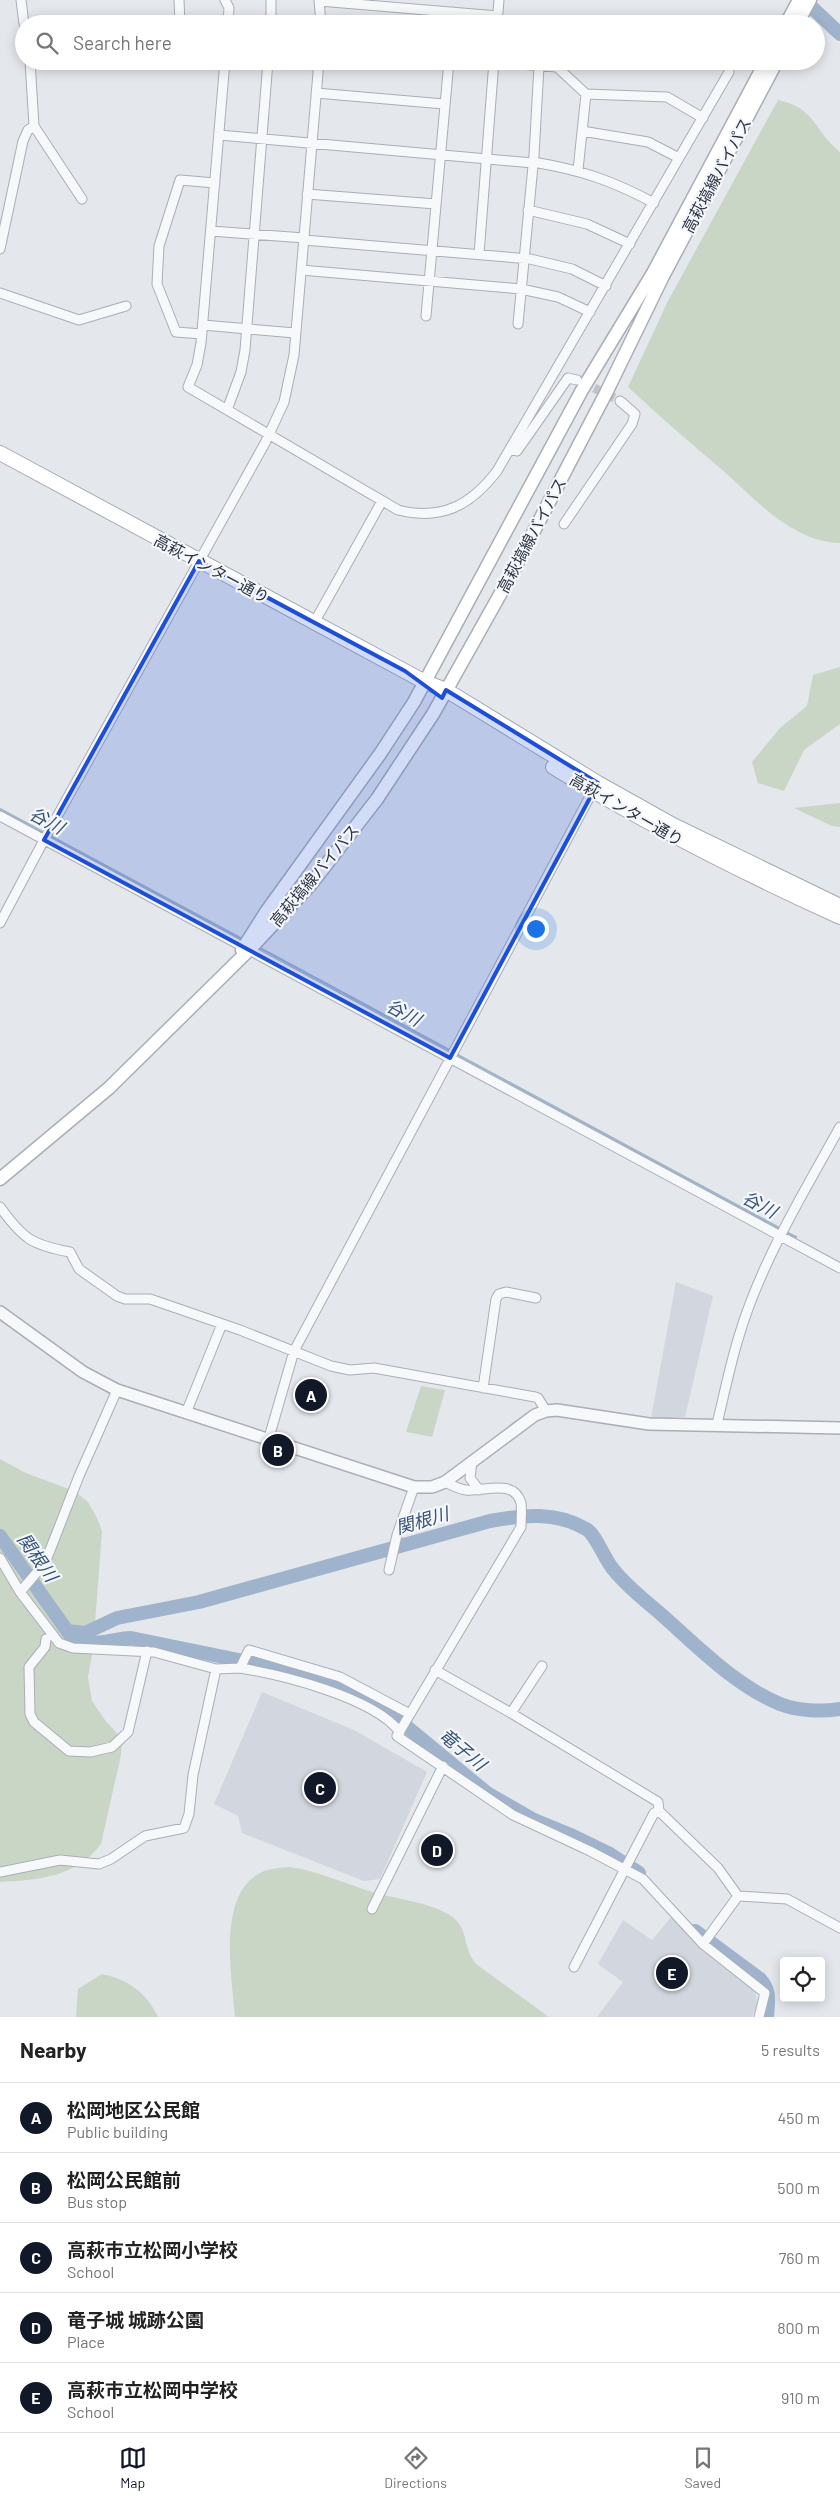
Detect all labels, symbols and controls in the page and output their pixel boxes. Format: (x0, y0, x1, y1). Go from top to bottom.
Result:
search box (15, 15, 825, 70)
icon: search (33, 29, 61, 57)
text: Search here (73, 31, 172, 54)
street label: 高萩塙線バイパス (678, 114, 754, 236)
street label: 高萩塙線バイパス (493, 474, 569, 596)
street label: 高萩インター通り (151, 530, 273, 606)
street label: 高萩インター通り (567, 769, 687, 849)
water label: 谷川 (26, 802, 70, 839)
street label: 高萩塙線バイパス (266, 820, 362, 930)
your location (523, 916, 549, 942)
water label: 谷川 (383, 994, 427, 1031)
water label: 谷川 (739, 1186, 783, 1223)
pin: A (295, 1376, 327, 1414)
pin: B (262, 1431, 294, 1469)
water label: 関根川 (393, 1501, 453, 1538)
water label: 関根川 (14, 1529, 64, 1587)
water label: 竜子川 (435, 1723, 492, 1776)
pin: C (304, 1769, 336, 1807)
pin: D (421, 1831, 453, 1869)
pin: E (656, 1954, 688, 1992)
map controls (780, 1957, 825, 2002)
button: locate (780, 1957, 825, 2002)
text: Nearby (20, 2037, 86, 2062)
text: 5 results (761, 2040, 820, 2059)
text: 松岡地区公民館 (67, 2098, 200, 2121)
text: A (31, 2108, 41, 2127)
text: 450 m (777, 2108, 820, 2127)
text: Public building (67, 2122, 168, 2141)
text: 松岡公民館前 (67, 2168, 181, 2191)
text: B (31, 2178, 41, 2197)
text: 500 m (777, 2178, 820, 2197)
text: Bus stop (67, 2192, 127, 2211)
text: 高萩市立松岡小学校 (67, 2238, 238, 2261)
text: C (31, 2248, 41, 2267)
text: 760 m (779, 2248, 820, 2267)
text: School (67, 2262, 114, 2281)
text: 竜子城 城跡公園 (67, 2308, 204, 2331)
text: D (31, 2318, 41, 2337)
text: 800 m (777, 2318, 820, 2337)
text: Place (67, 2332, 105, 2351)
text: 高萩市立松岡中学校 (67, 2378, 238, 2401)
text: E (31, 2388, 41, 2407)
text: 910 m (781, 2388, 820, 2407)
text: School (67, 2402, 114, 2421)
tab: Map (119, 2444, 147, 2491)
tab: Directions (384, 2444, 447, 2491)
tab: Saved (684, 2444, 721, 2491)

